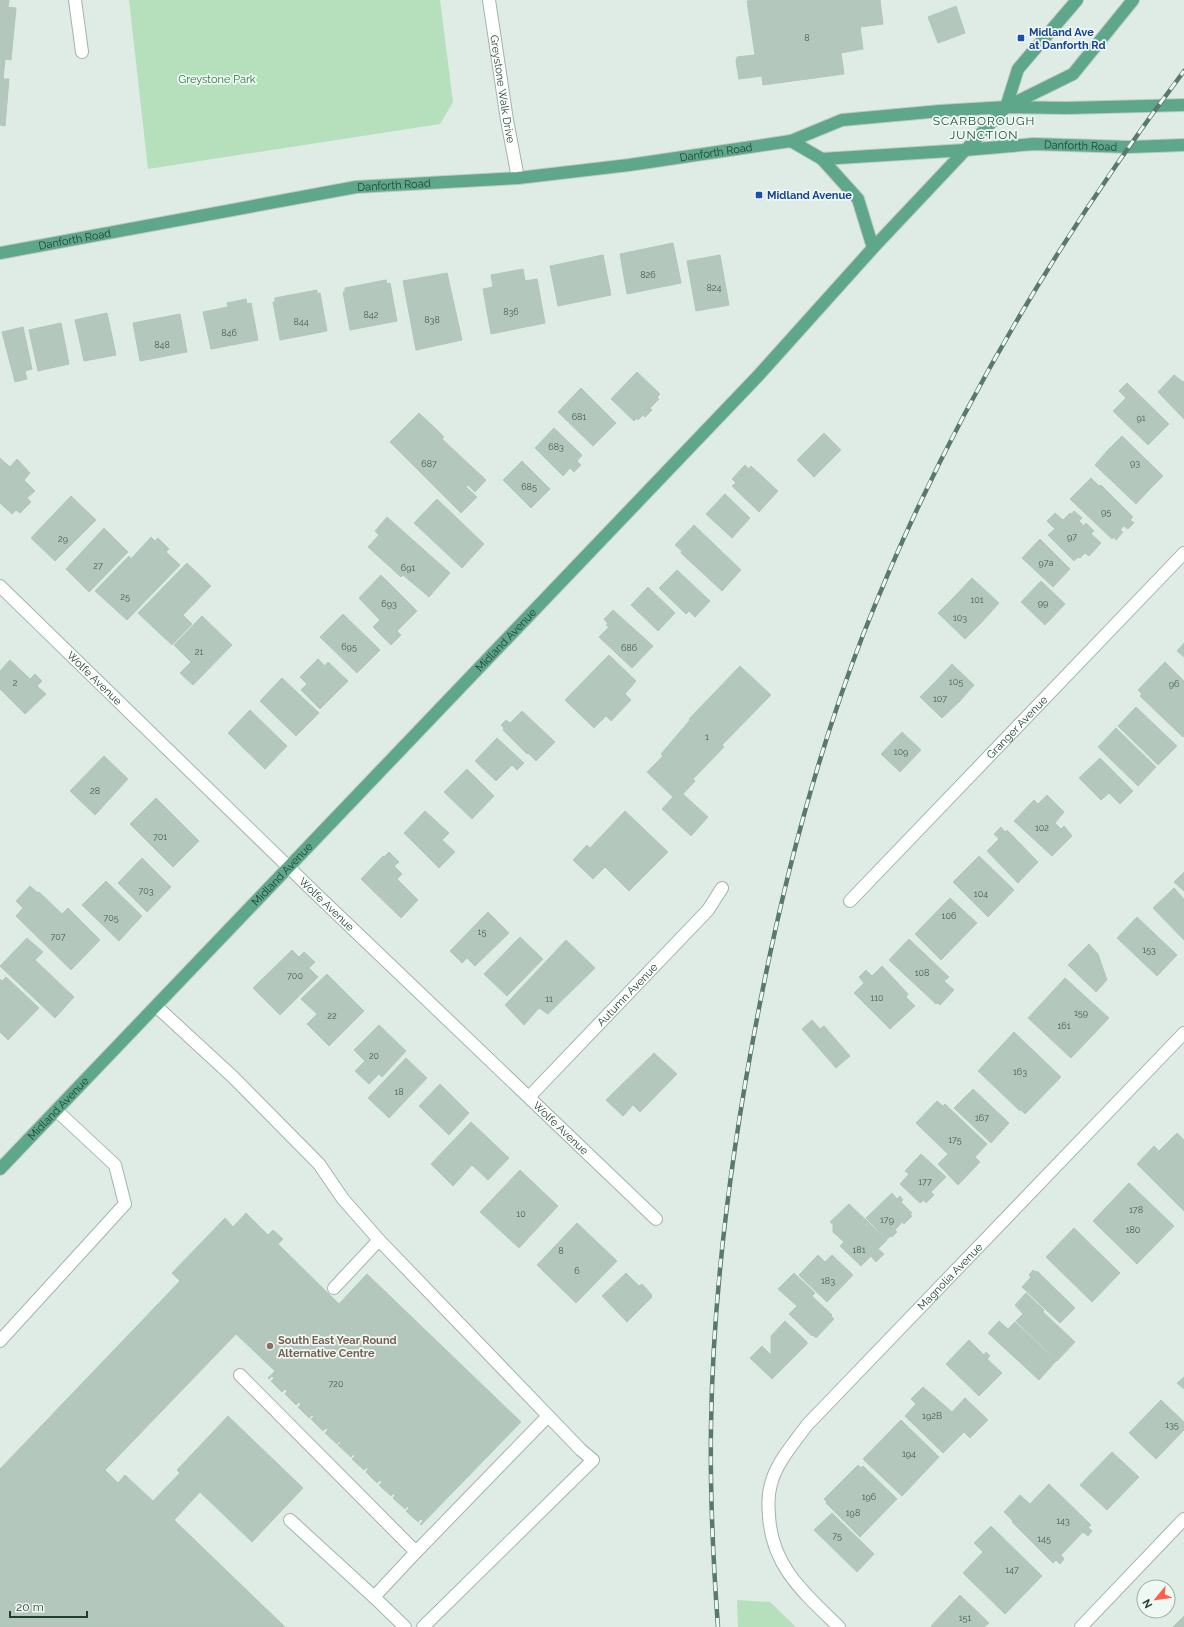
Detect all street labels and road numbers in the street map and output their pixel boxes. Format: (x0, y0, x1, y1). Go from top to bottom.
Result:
street label: Greystone Walk Drive (487, 34, 517, 145)
street label: Danforth Road (1044, 138, 1118, 154)
street label: Danforth Road (679, 141, 753, 164)
street label: Danforth Road (357, 177, 431, 194)
street label: Danforth Road (38, 227, 112, 253)
street label: Midland Avenue (473, 606, 540, 674)
street label: Wolfe Avenue (64, 649, 125, 708)
street label: Granger Avenue (984, 693, 1051, 762)
street label: Midland Avenue (249, 840, 316, 909)
street label: Wolfe Avenue (296, 875, 357, 934)
street label: Autumn Avenue (595, 960, 661, 1029)
street label: Midland Avenue (25, 1074, 92, 1143)
street label: Wolfe Avenue (530, 1099, 591, 1158)
street label: Magnolia Avenue (915, 1240, 986, 1313)

